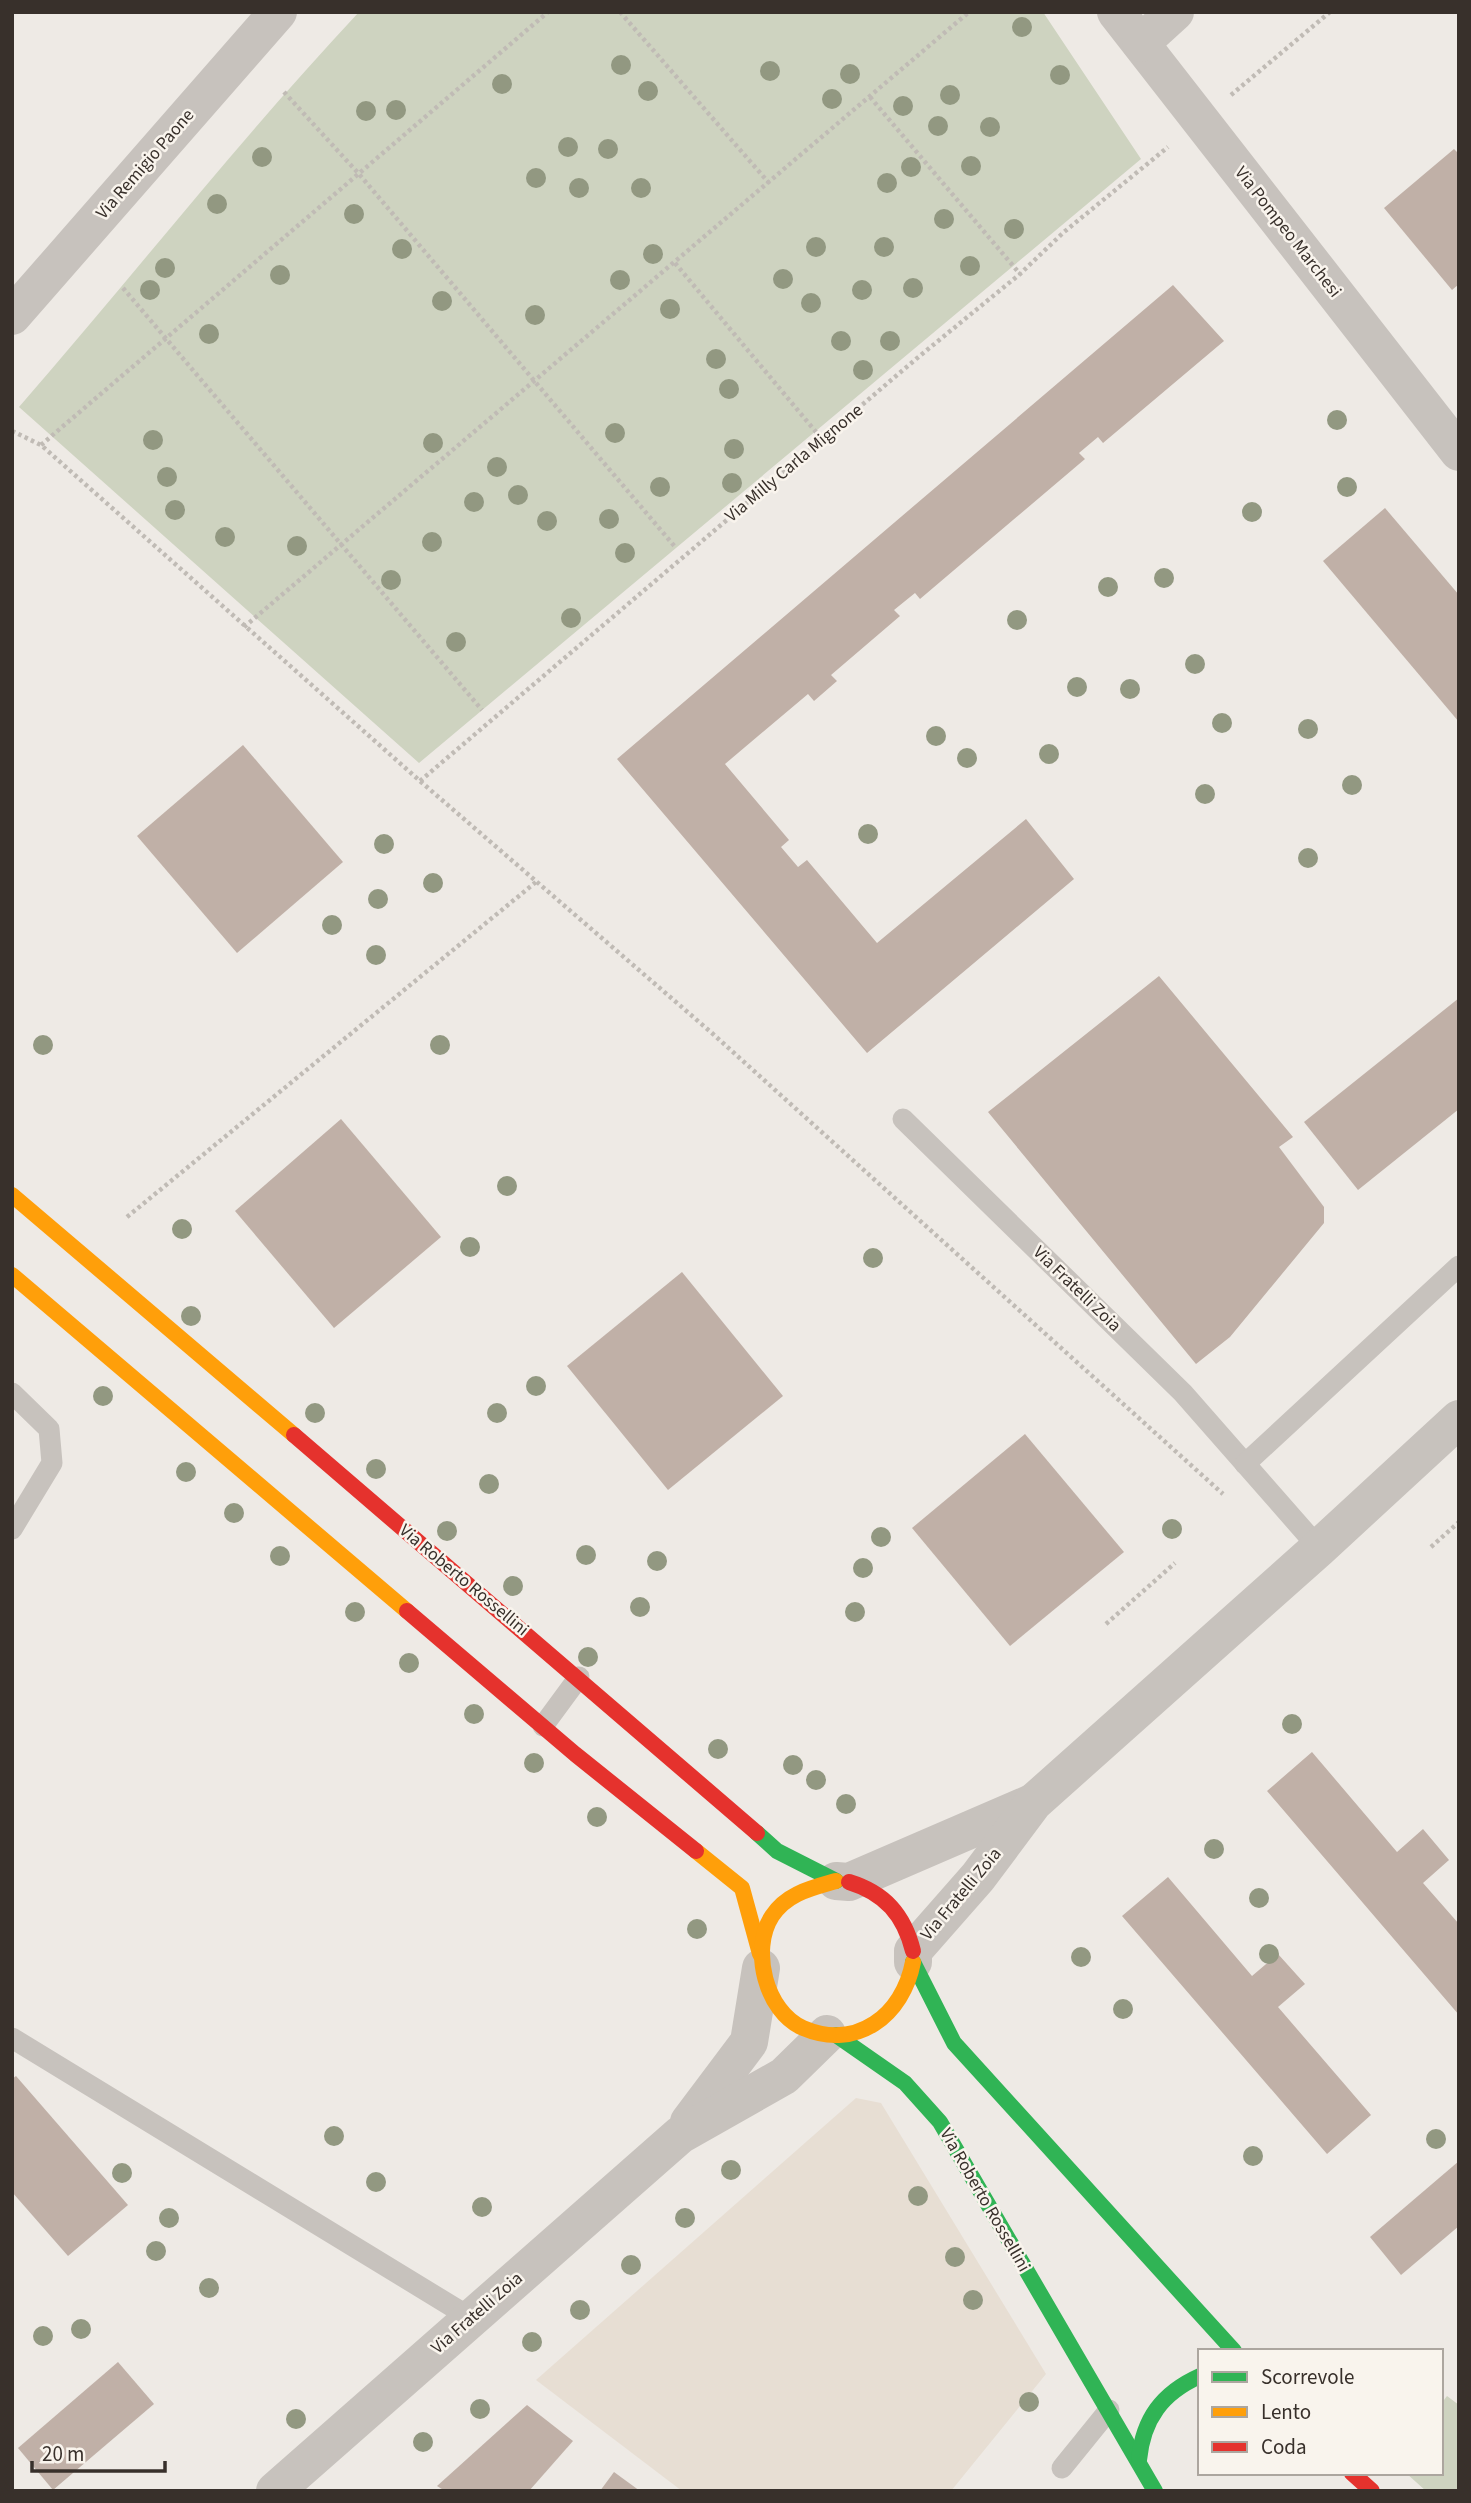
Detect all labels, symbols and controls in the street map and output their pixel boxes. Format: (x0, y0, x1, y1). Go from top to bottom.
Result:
street label: Via Remigio Paone (90, 103, 200, 224)
street label: Via Pompeo Marchesi (1229, 161, 1347, 303)
street label: Via Milly Carla Mignone (720, 398, 868, 528)
street label: Via Fratelli Zoia (1027, 1240, 1127, 1338)
street label: Via Roberto Rossellini (394, 1518, 534, 1642)
street label: Via Fratelli Zoia (915, 1842, 1007, 1946)
street label: Via Roberto Rossellini (934, 2124, 1036, 2276)
street label: Via Fratelli Zoia (426, 2266, 528, 2360)
legend (1198, 2349, 1443, 2475)
text: Scorrevole (1261, 2362, 1355, 2392)
text: Lento (1261, 2397, 1311, 2427)
scale bar (32, 2430, 164, 2474)
text: Coda (1261, 2432, 1307, 2462)
text: 20 m (42, 2439, 84, 2469)

